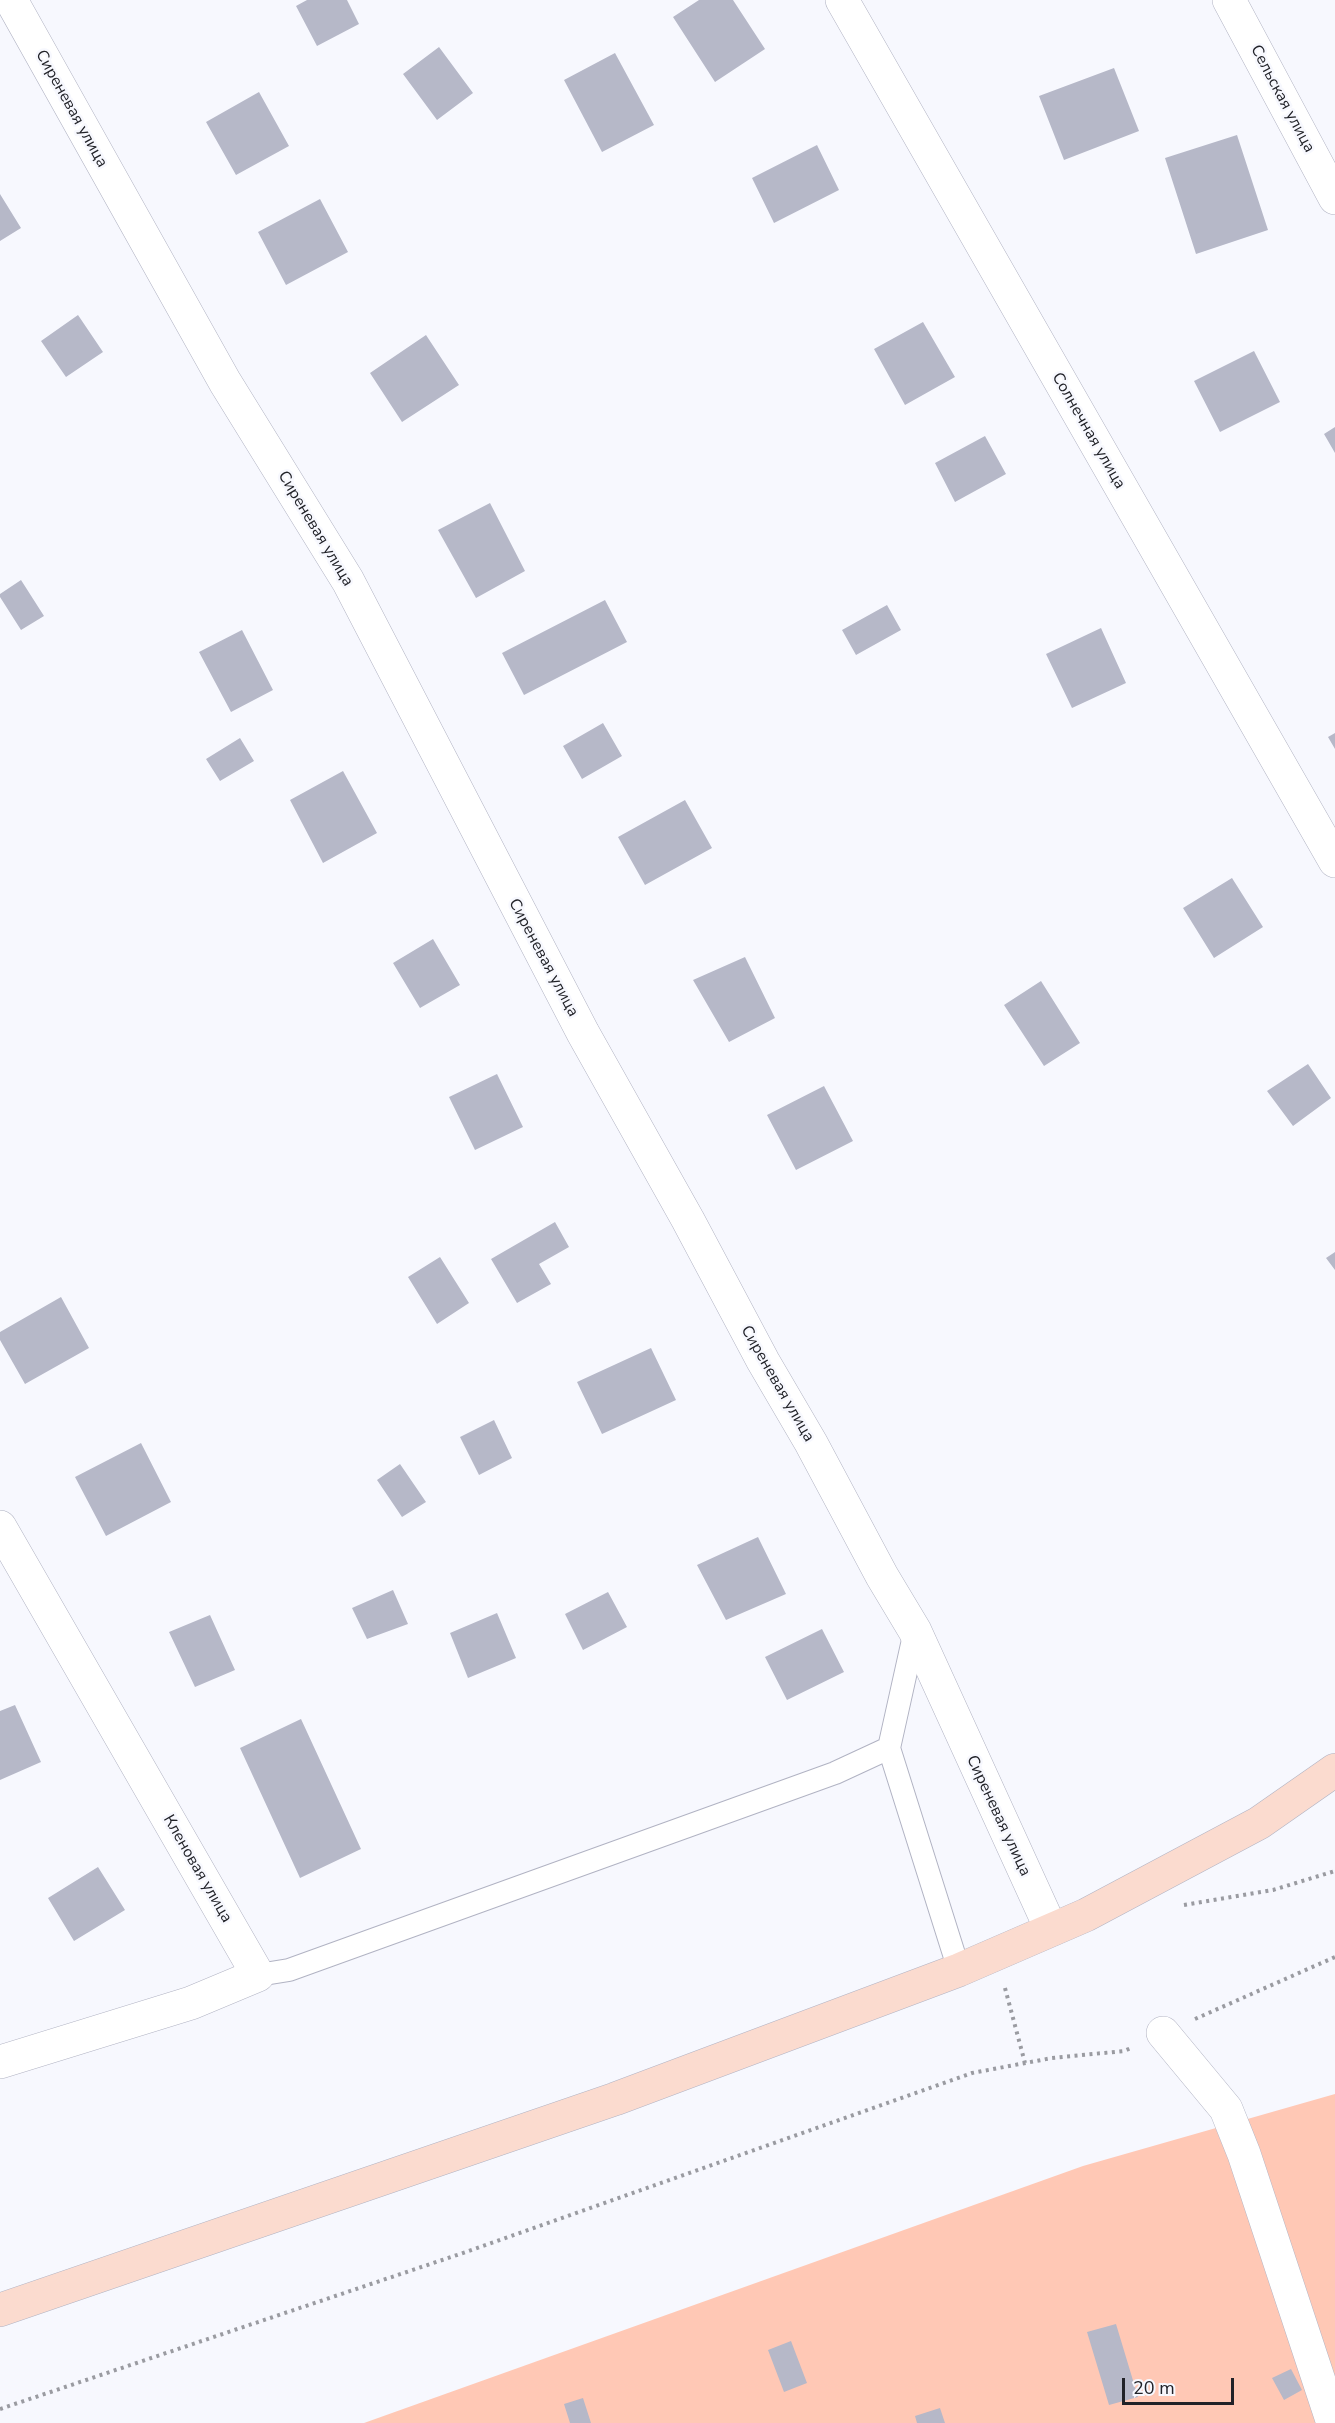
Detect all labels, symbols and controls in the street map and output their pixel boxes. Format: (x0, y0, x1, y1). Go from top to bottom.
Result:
street label: Сельская улица (1246, 42, 1318, 156)
street label: Сиреневая улица (31, 47, 111, 171)
street label: Солнечная улица (1047, 369, 1129, 493)
street label: Сиреневая улица (273, 468, 357, 590)
street label: Сиреневая улица (504, 896, 582, 1020)
street label: Сиреневая улица (736, 1322, 818, 1446)
street label: Сиреневая улица (962, 1753, 1034, 1879)
street label: Кленовая улица (158, 1812, 236, 1926)
scale bar (1125, 2366, 1238, 2404)
text: 20 m (1133, 2376, 1175, 2400)

